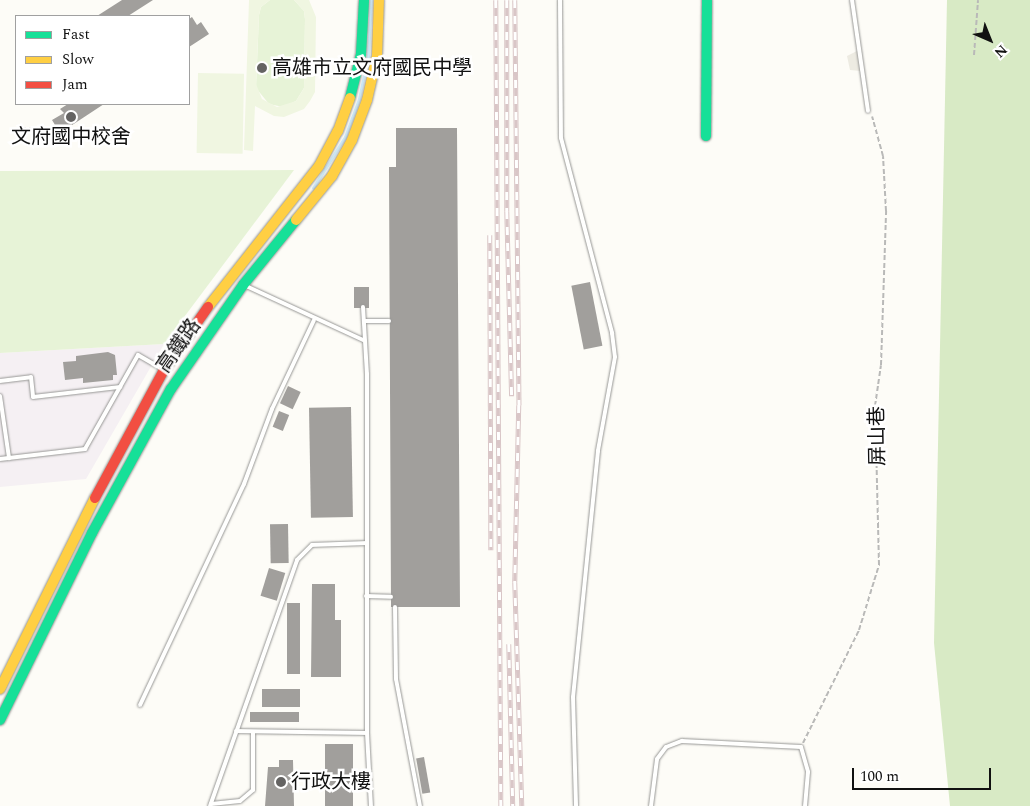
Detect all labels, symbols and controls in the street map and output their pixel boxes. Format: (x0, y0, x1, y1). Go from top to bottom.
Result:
legend (15, 15, 190, 105)
north arrow (965, 15, 1015, 65)
text: Fast (62, 23, 90, 46)
text: N (989, 40, 1012, 63)
text: Slow (62, 48, 94, 71)
place label: 高雄市立文府國民中學 (272, 56, 472, 80)
marker: 高雄市立文府國民中學 (256, 62, 268, 74)
text: Jam (62, 73, 88, 96)
marker: 文府國中校舍 (65, 111, 77, 123)
place label: 文府國中校舍 (11, 125, 131, 149)
street label: 高鐵路 (152, 315, 206, 377)
street label: 屏山巷 (865, 406, 891, 466)
scale bar (855, 758, 994, 790)
text: 100 m (860, 765, 899, 788)
place label: 行政大樓 (291, 770, 371, 794)
marker: 行政大樓 (275, 776, 287, 788)

